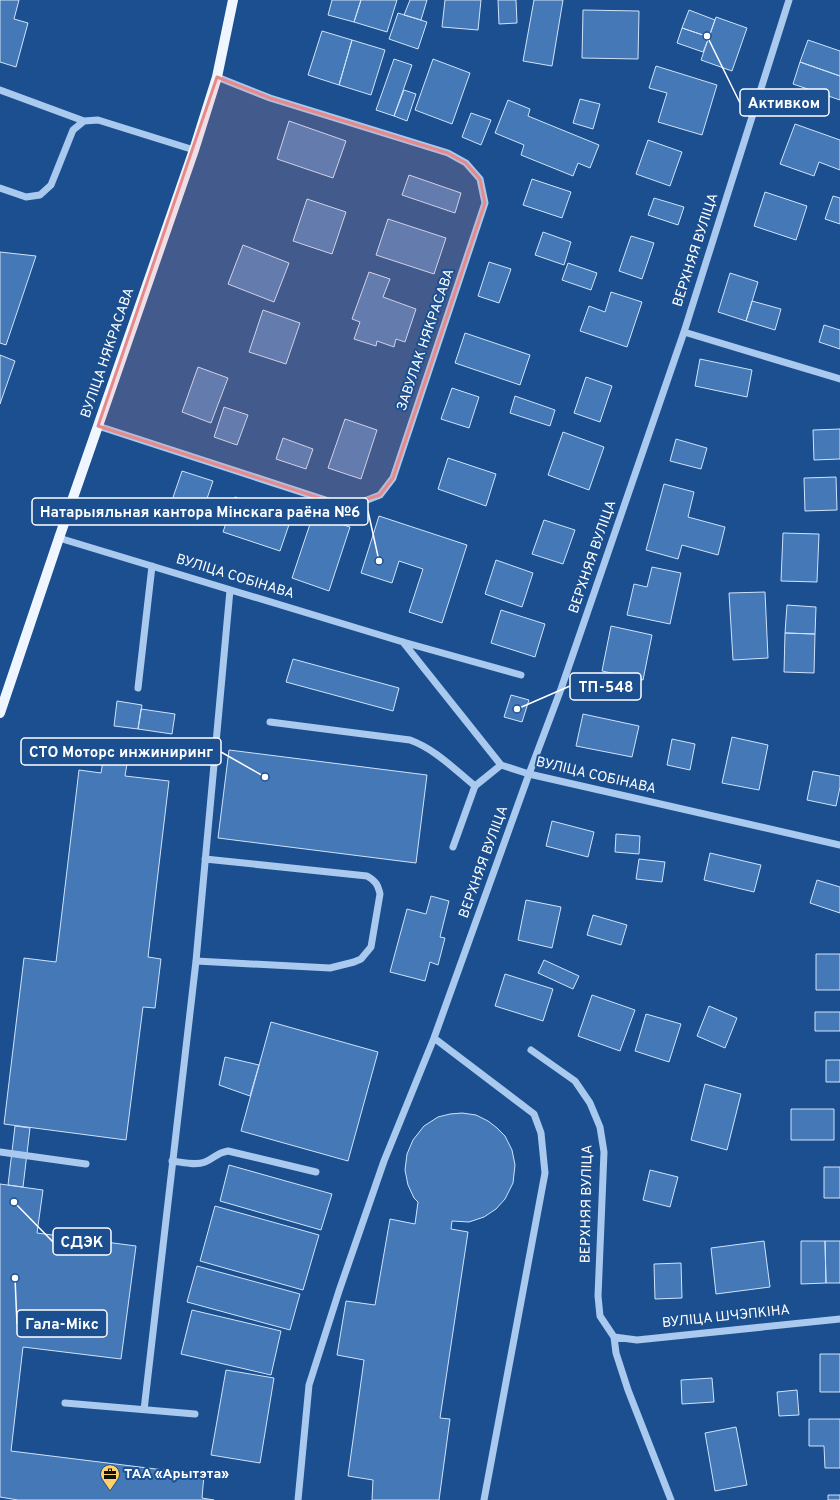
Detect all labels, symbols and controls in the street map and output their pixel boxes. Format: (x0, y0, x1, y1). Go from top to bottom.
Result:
callout: Активком (740, 89, 829, 116)
text: Активком (748, 95, 820, 114)
street label: ВЕРХНЯЯ ВУЛІЦА (670, 191, 722, 309)
street label: ЗАВУЛАК НЯКРАСАВА (394, 267, 458, 413)
street label: ВУЛІЦА НЯКРАСАВА (78, 286, 138, 420)
callout: Натарыяльная кантора Мінскага раёна №6 (32, 498, 368, 525)
street label: ВЕРХНЯЯ ВУЛІЦА (566, 498, 620, 616)
text: Натарыяльная кантора Мінскага раёна №6 (40, 504, 360, 523)
street label: ВУЛІЦА СОБІНАВА (174, 551, 296, 603)
callout: ТП-548 (570, 673, 641, 700)
text: ТП-548 (578, 679, 634, 698)
callout: СТО Моторс инжиниринг (21, 738, 221, 765)
text: СТО Моторс инжиниринг (29, 744, 213, 763)
street label: ВУЛІЦА СОБІНАВА (534, 754, 658, 798)
street label: ВЕРХНЯЯ ВУЛІЦА (456, 803, 512, 921)
street label: ВЕРХНЯЯ ВУЛІЦА (577, 1145, 597, 1263)
callout: СДЭК (53, 1228, 111, 1255)
text: СДЭК (61, 1234, 104, 1253)
street label: ВУЛІЦА ШЧЭПКІНА (661, 1302, 791, 1332)
callout: Гала-Мікс (17, 1310, 107, 1337)
text: Гала-Мікс (25, 1316, 99, 1335)
office icon: ТАА «Арытэта» (99, 1463, 121, 1491)
place label: ТАА «Арытэта» (124, 1466, 229, 1483)

